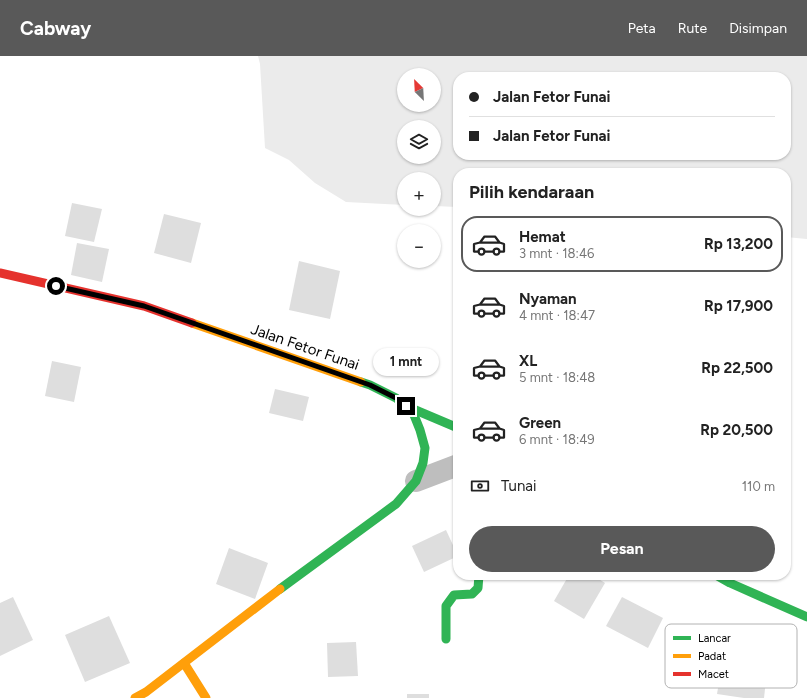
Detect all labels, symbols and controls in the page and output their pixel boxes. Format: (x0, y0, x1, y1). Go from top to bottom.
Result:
text: Cabway (20, 17, 91, 40)
text: Peta (628, 20, 656, 37)
text: Rute (678, 20, 707, 37)
text: Disimpan (729, 20, 787, 37)
north arrow (397, 68, 441, 112)
map controls (397, 68, 441, 268)
text: Jalan Fetor Funai (493, 88, 611, 106)
button: layers (397, 120, 441, 164)
text: Jalan Fetor Funai (493, 127, 611, 145)
button: + (397, 172, 441, 216)
text: Pilih kendaraan (469, 181, 594, 203)
button: − (397, 224, 441, 268)
icon: car (471, 226, 507, 262)
text: Hemat (519, 228, 566, 246)
text: Rp 13,200 (704, 235, 773, 253)
text: 3 mnt · 18:46 (519, 246, 594, 261)
route start (47, 277, 65, 295)
icon: car (471, 288, 507, 324)
text: Nyaman (519, 290, 577, 308)
text: Rp 17,900 (704, 297, 773, 315)
text: 4 mnt · 18:47 (519, 308, 595, 323)
street label: Jalan Fetor Funai (248, 320, 362, 374)
callout: 1 mnt (373, 348, 439, 376)
icon: car (471, 350, 507, 386)
text: XL (519, 352, 537, 370)
text: 1 mnt (390, 354, 422, 369)
text: Rp 22,500 (701, 359, 773, 377)
text: 5 mnt · 18:48 (519, 370, 595, 385)
route end (397, 397, 415, 415)
icon: car (471, 412, 507, 448)
text: Green (519, 414, 561, 432)
text: Rp 20,500 (700, 421, 773, 439)
text: 6 mnt · 18:49 (519, 432, 595, 447)
icon: cash (469, 475, 491, 497)
text: Tunai (501, 477, 536, 495)
text: 110 m (742, 479, 775, 494)
button: Pesan (469, 526, 775, 572)
legend (665, 624, 797, 688)
text: Lancar (698, 632, 731, 645)
text: Padat (698, 650, 726, 663)
text: Macet (698, 668, 729, 681)

